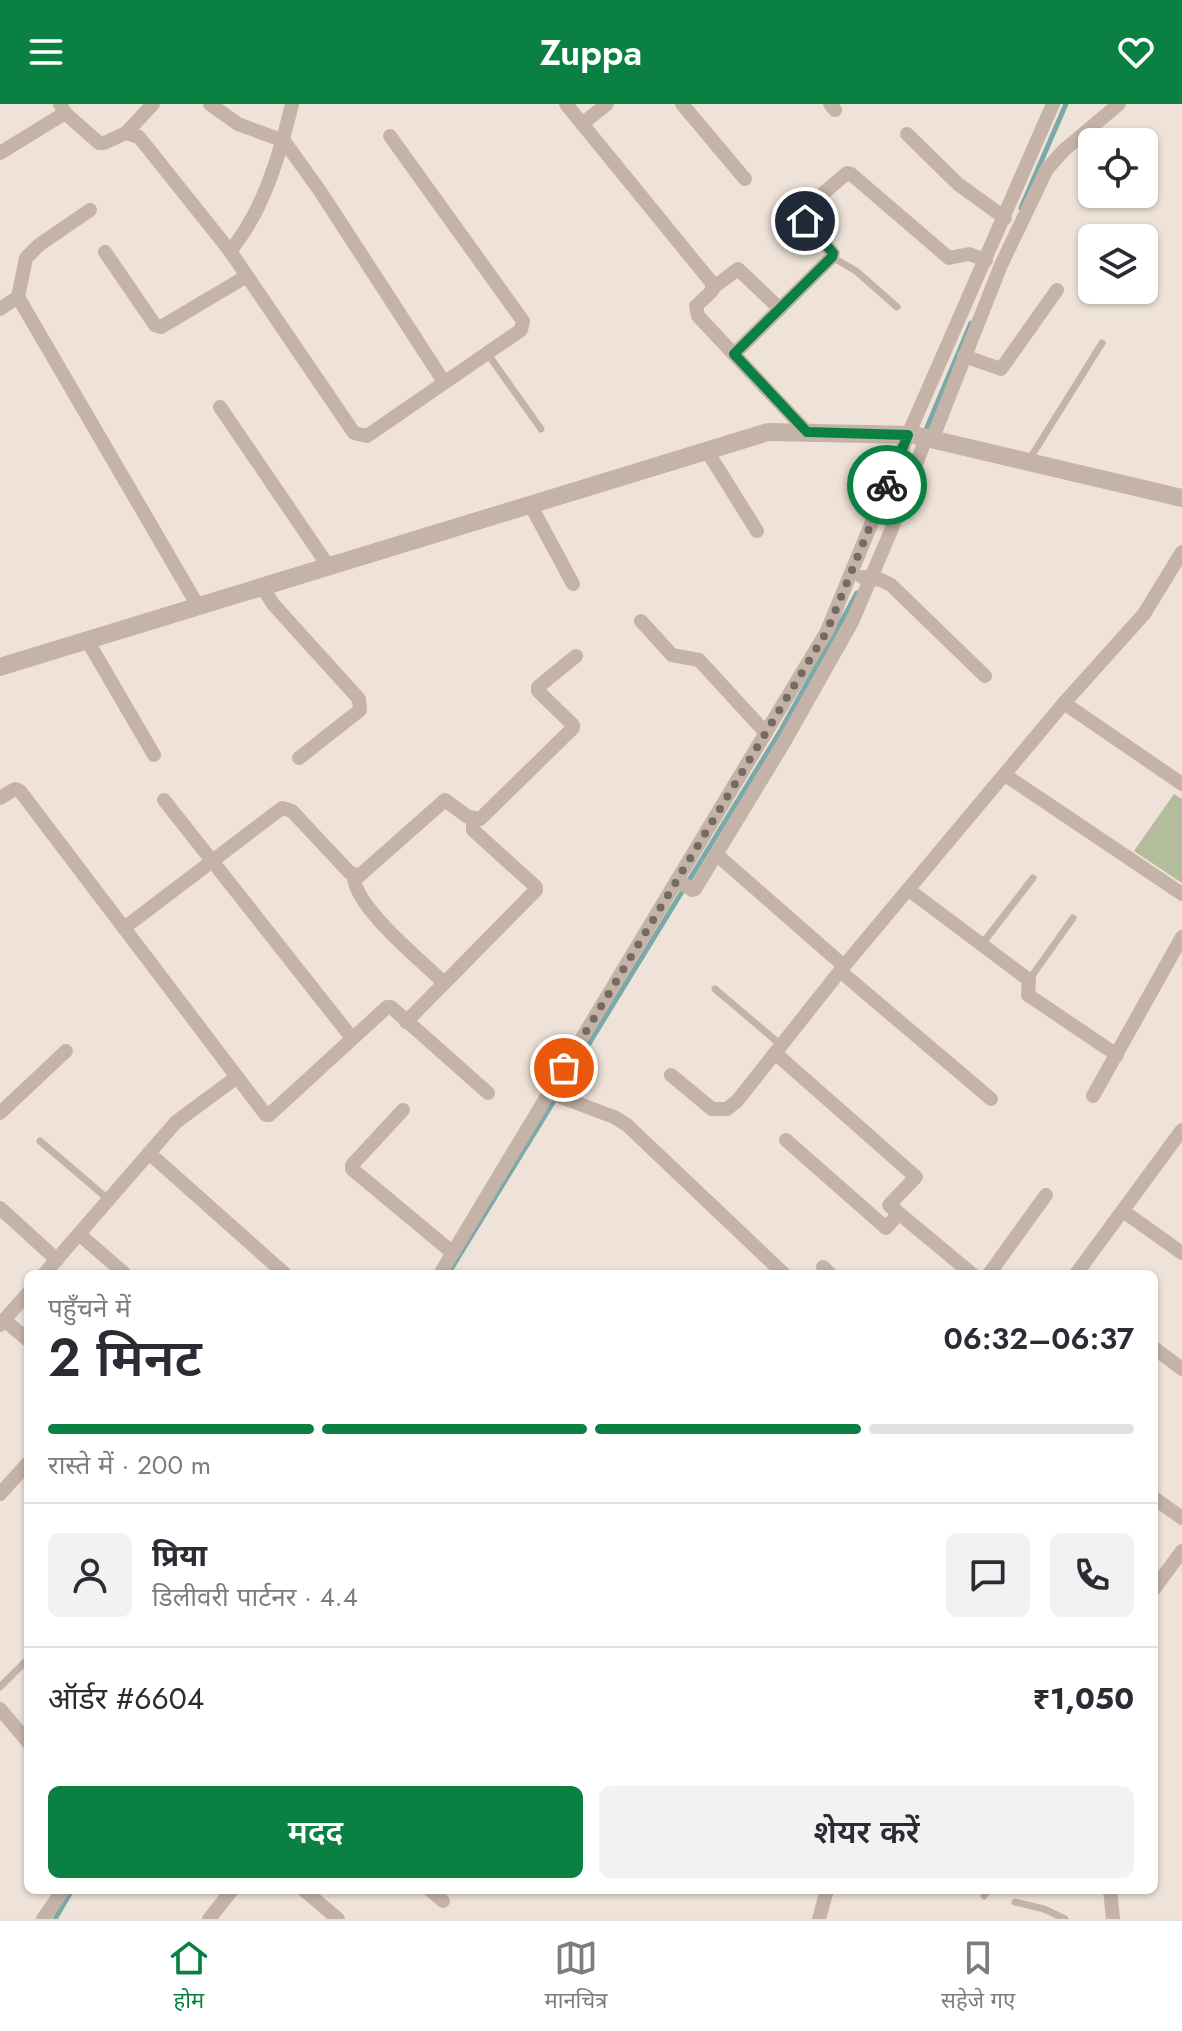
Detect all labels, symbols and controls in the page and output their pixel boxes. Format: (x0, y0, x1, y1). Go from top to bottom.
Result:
text: Zuppa (540, 26, 642, 78)
icon: menu (24, 30, 68, 74)
icon: heart (1114, 30, 1158, 74)
map controls (1078, 128, 1158, 304)
button: locate (1078, 128, 1158, 208)
pin (771, 187, 839, 255)
icon: home (783, 199, 827, 243)
button: layers (1078, 224, 1158, 304)
courier (847, 445, 927, 525)
icon: bike (865, 463, 909, 507)
pin (530, 1034, 598, 1102)
icon: bag (542, 1046, 586, 1090)
text: पहुँचने में (48, 1289, 131, 1327)
text: 06:32–06:37 (943, 1317, 1134, 1360)
text: 2 मिनट (48, 1320, 202, 1396)
text: रास्ते में · 200 m (48, 1446, 211, 1484)
button: person (48, 1533, 132, 1617)
button: chat (946, 1533, 1030, 1617)
button: phone (1050, 1533, 1134, 1617)
text: प्रिया (152, 1534, 207, 1577)
text: डिलीवरी पार्टनर · 4.4 (152, 1578, 358, 1616)
text: ऑर्डर #6604 (48, 1677, 204, 1720)
text: ₹1,050 (1033, 1677, 1134, 1720)
button: मदद (48, 1786, 583, 1878)
button: शेयर करें (599, 1786, 1134, 1878)
tab: होम (167, 1936, 211, 2017)
tab: मानचित्र (545, 1936, 607, 2017)
tab: सहेजे गए (941, 1936, 1015, 2017)

